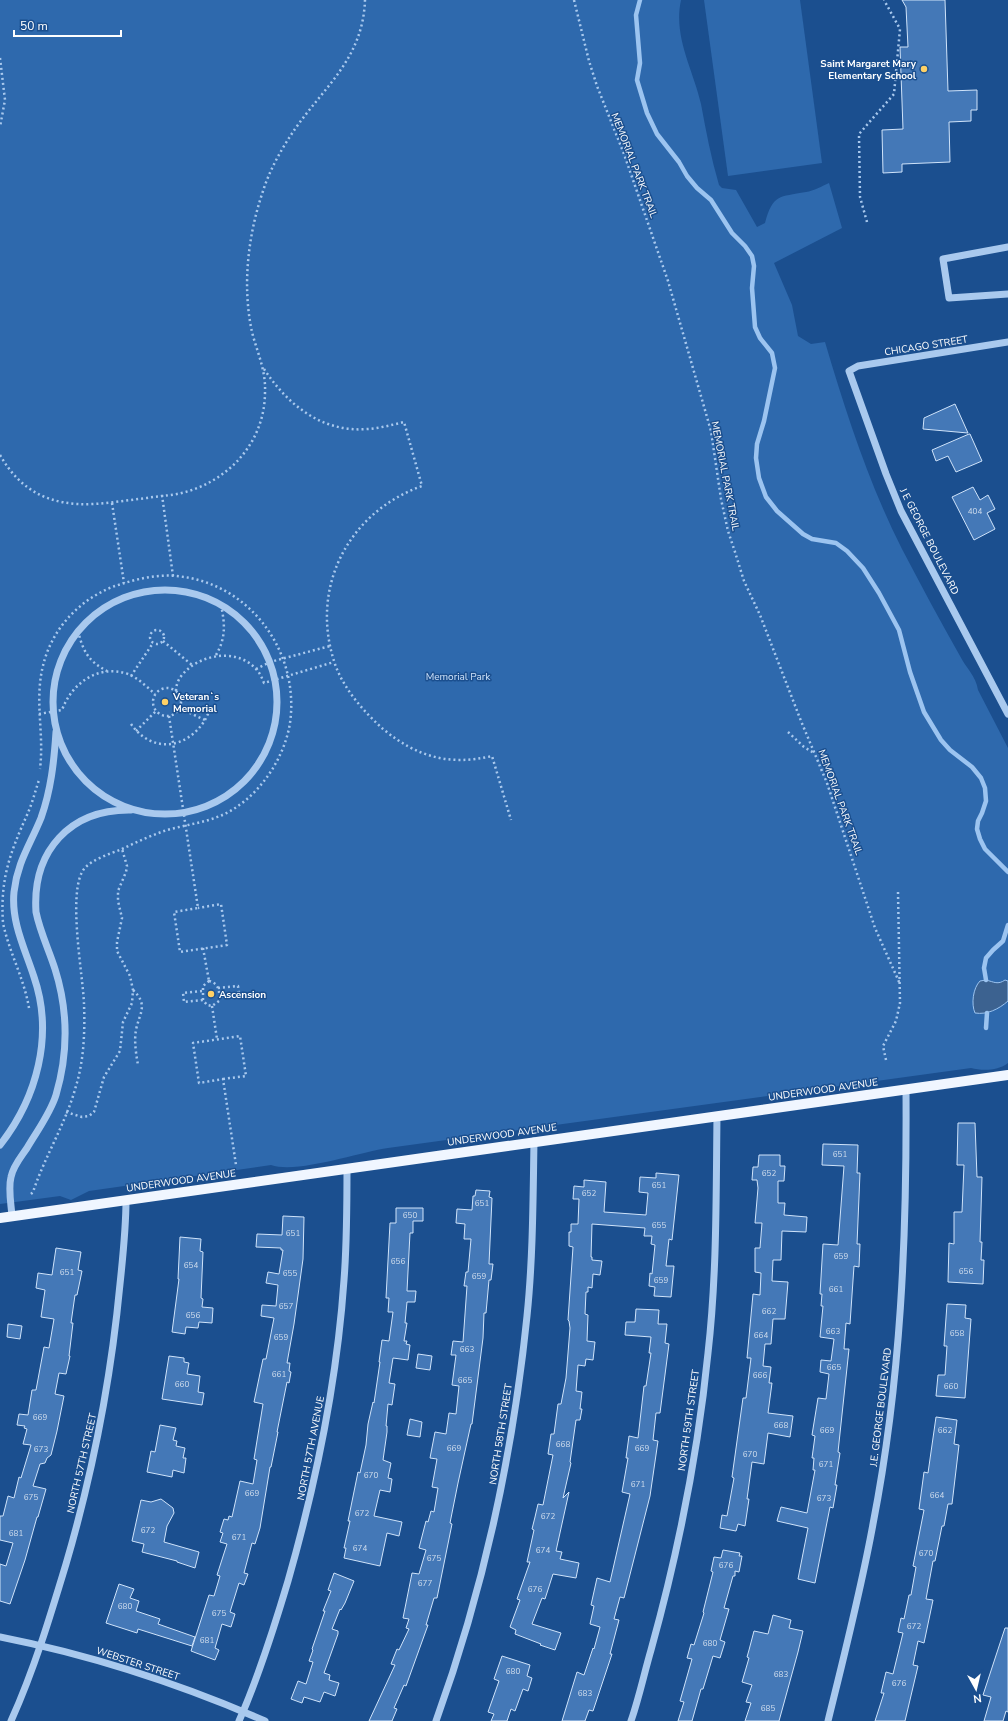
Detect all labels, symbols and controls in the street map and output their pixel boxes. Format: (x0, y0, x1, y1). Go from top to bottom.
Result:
scale bar (14, 12, 121, 38)
text: 50 m (20, 18, 48, 34)
place label: Saint Margaret Mary Elementary School (820, 57, 917, 83)
marker: Saint Margaret Mary Elementary School (919, 64, 929, 74)
street label: MEMORIAL PARK TRAIL (608, 111, 661, 220)
street label: CHICAGO STREET (883, 332, 969, 360)
street label: MEMORIAL PARK TRAIL (708, 420, 743, 533)
street label: J E GEORGE BOULEVARD (896, 485, 962, 597)
house number: 404 (968, 506, 982, 517)
park label: Memorial Park (426, 670, 491, 684)
place label: Veteranʻs Memorial (172, 690, 219, 716)
marker: Veteranʻs Memorial (160, 697, 170, 707)
street label: MEMORIAL PARK TRAIL (814, 748, 866, 858)
place label: Ascension (219, 988, 266, 1002)
marker: Ascension (206, 989, 216, 999)
street label: UNDERWOOD AVENUE (767, 1075, 879, 1105)
street label: UNDERWOOD AVENUE (446, 1120, 558, 1150)
house number: 651 (833, 1149, 847, 1160)
street label: UNDERWOOD AVENUE (125, 1166, 237, 1196)
house number: 652 (762, 1168, 776, 1179)
house number: 651 (652, 1180, 666, 1191)
house number: 652 (582, 1188, 596, 1199)
house number: 651 (475, 1198, 489, 1209)
house number: 650 (403, 1210, 417, 1221)
house number: 655 (652, 1220, 666, 1231)
house number: 651 (286, 1228, 300, 1239)
house number: 659 (834, 1251, 848, 1262)
house number: 656 (391, 1256, 405, 1267)
house number: 654 (184, 1260, 198, 1271)
house number: 656 (959, 1266, 973, 1277)
house number: 651 (60, 1267, 74, 1278)
house number: 655 (283, 1268, 297, 1279)
house number: 659 (472, 1271, 486, 1282)
house number: 659 (654, 1275, 668, 1286)
house number: 661 (829, 1284, 843, 1295)
house number: 657 (279, 1301, 293, 1312)
house number: 662 (762, 1306, 776, 1317)
house number: 656 (186, 1310, 200, 1321)
house number: 663 (826, 1326, 840, 1337)
house number: 658 (950, 1328, 964, 1339)
house number: 664 (754, 1330, 768, 1341)
house number: 659 (274, 1332, 288, 1343)
house number: 663 (460, 1344, 474, 1355)
street label: J.E. GEORGE BOULEVARD (867, 1347, 895, 1468)
house number: 665 (827, 1362, 841, 1373)
house number: 661 (272, 1369, 286, 1380)
street label: NORTH 59TH STREET (675, 1369, 703, 1472)
house number: 666 (753, 1370, 767, 1381)
house number: 665 (458, 1375, 472, 1386)
house number: 660 (175, 1379, 189, 1390)
house number: 660 (944, 1381, 958, 1392)
street label: NORTH 58TH STREET (486, 1383, 516, 1486)
street label: NORTH 57TH AVENUE (294, 1395, 328, 1502)
house number: 669 (33, 1412, 47, 1423)
street label: NORTH 57TH STREET (64, 1412, 100, 1515)
house number: 668 (774, 1420, 788, 1431)
house number: 669 (820, 1425, 834, 1436)
house number: 662 (938, 1425, 952, 1436)
house number: 668 (556, 1439, 570, 1450)
house number: 669 (447, 1443, 461, 1454)
house number: 669 (635, 1443, 649, 1454)
house number: 673 (34, 1444, 48, 1455)
house number: 670 (743, 1449, 757, 1460)
house number: 671 (819, 1459, 833, 1470)
house number: 670 (364, 1470, 378, 1481)
house number: 671 (631, 1479, 645, 1490)
house number: 669 (245, 1488, 259, 1499)
house number: 664 (930, 1490, 944, 1501)
house number: 675 (24, 1492, 38, 1503)
house number: 673 (817, 1493, 831, 1504)
house number: 672 (355, 1508, 369, 1519)
house number: 672 (541, 1511, 555, 1522)
house number: 672 (141, 1525, 155, 1536)
house number: 681 (9, 1528, 23, 1539)
house number: 671 (232, 1532, 246, 1543)
house number: 674 (353, 1543, 367, 1554)
house number: 674 (536, 1545, 550, 1556)
house number: 670 (919, 1548, 933, 1559)
house number: 675 (427, 1553, 441, 1564)
house number: 676 (719, 1560, 733, 1571)
house number: 677 (418, 1578, 432, 1589)
house number: 676 (528, 1584, 542, 1595)
house number: 680 (118, 1601, 132, 1612)
house number: 675 (212, 1608, 226, 1619)
house number: 672 (907, 1621, 921, 1632)
house number: 681 (200, 1635, 214, 1646)
house number: 680 (703, 1638, 717, 1649)
street label: WEBSTER STREET (94, 1644, 181, 1684)
house number: 680 (506, 1666, 520, 1677)
house number: 683 (774, 1669, 788, 1680)
north arrow (956, 1669, 996, 1709)
house number: 676 (892, 1678, 906, 1689)
house number: 683 (578, 1688, 592, 1699)
text: N (972, 1690, 982, 1706)
house number: 685 (761, 1703, 775, 1714)

